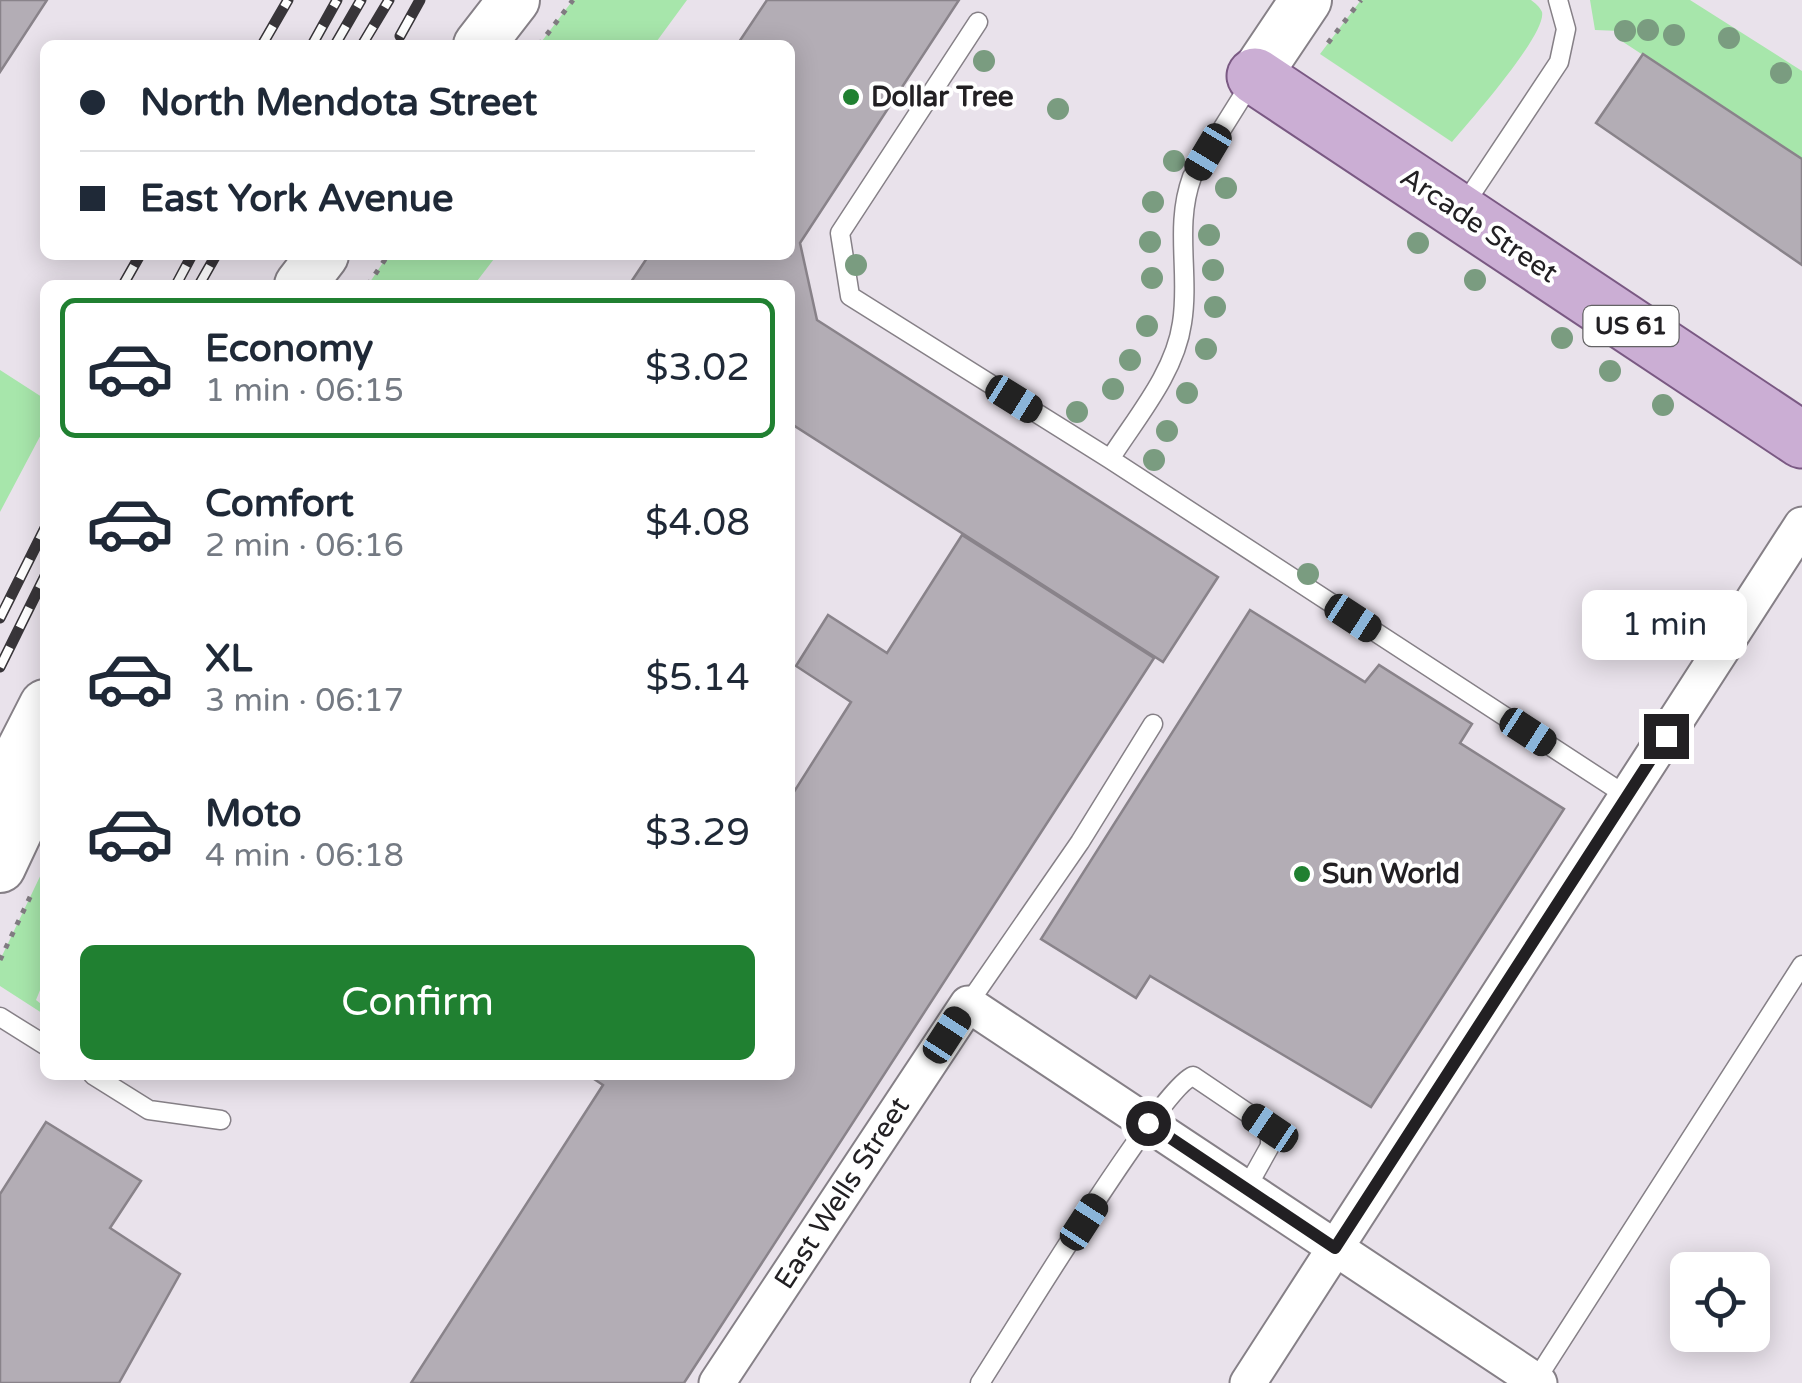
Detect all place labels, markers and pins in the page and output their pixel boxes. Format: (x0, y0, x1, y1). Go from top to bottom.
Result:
place label: Dollar Tree (871, 80, 1014, 114)
marker: Dollar Tree (840, 86, 862, 108)
place label: Sun World (1322, 857, 1460, 891)
marker: Sun World (1291, 863, 1313, 885)

